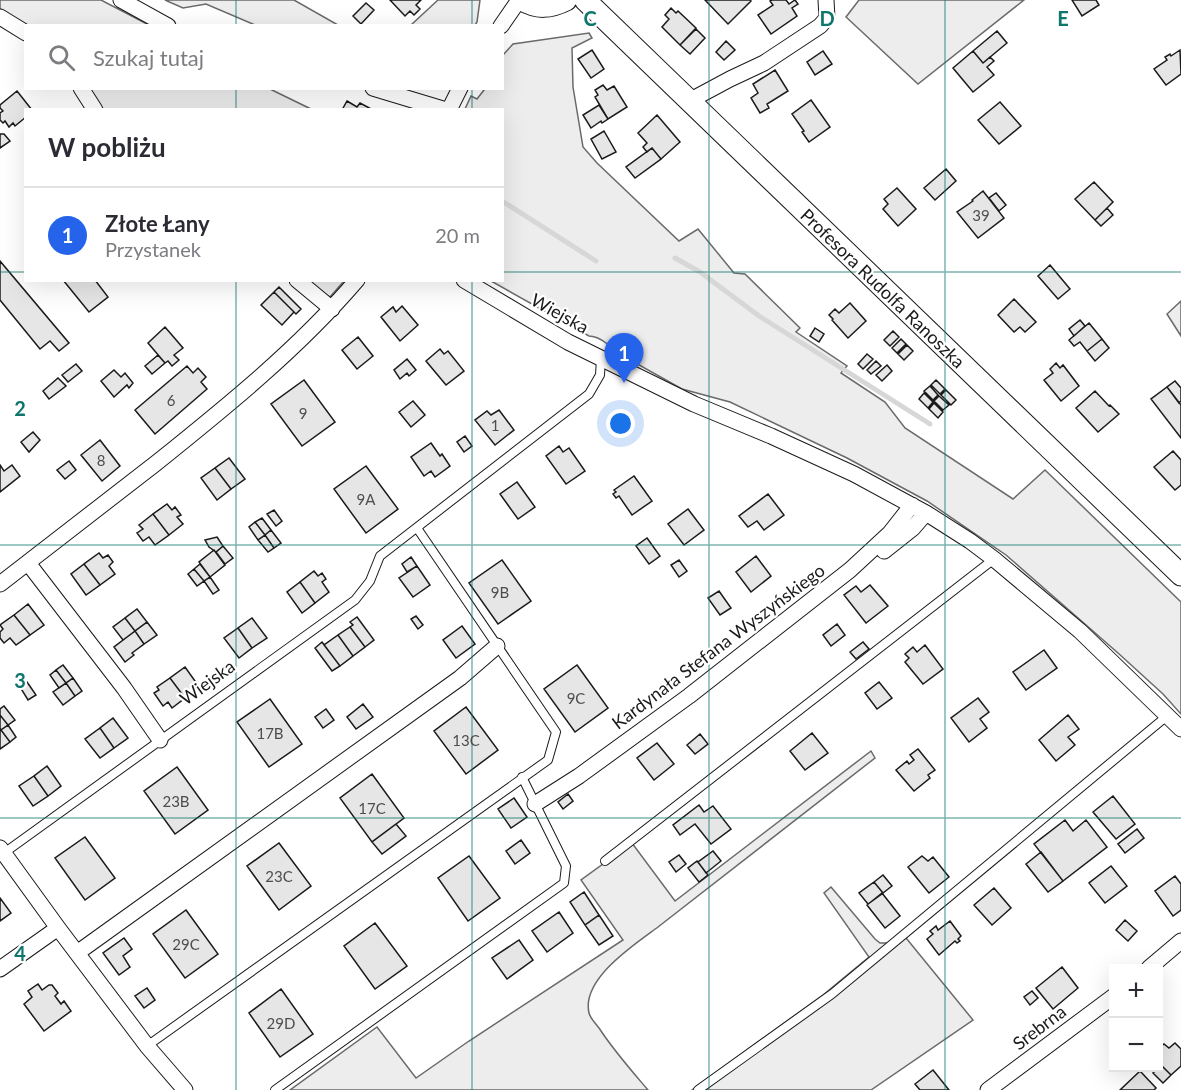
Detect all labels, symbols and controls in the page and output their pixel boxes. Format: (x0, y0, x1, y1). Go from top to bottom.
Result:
text: C (583, 6, 597, 30)
text: D (819, 6, 835, 30)
text: E (1057, 6, 1069, 30)
search box (24, 24, 504, 90)
icon: search (45, 41, 78, 74)
text: Szukaj tutaj (93, 44, 204, 71)
text: W pobliżu (48, 131, 166, 163)
street label: Profesora Rudolfa Ranoszka (796, 204, 970, 372)
house number: 39 (972, 206, 990, 224)
text: Złote Łany (105, 210, 210, 237)
text: 1 (62, 223, 73, 247)
text: 20 m (435, 223, 480, 247)
text: Przystanek (105, 237, 201, 261)
street label: Wiejska (527, 288, 593, 338)
pin: 1 (604, 334, 644, 383)
house number: 6 (167, 391, 176, 409)
text: 2 (14, 396, 26, 420)
house number: 9 (299, 404, 307, 422)
your location (606, 409, 635, 438)
house number: 1 (491, 416, 499, 434)
house number: 8 (97, 451, 105, 469)
house number: 9A (357, 490, 376, 508)
street label: Kardynała Stefana Wyszyńskiego (607, 559, 829, 733)
house number: 9B (491, 583, 509, 601)
street label: Wiejska (175, 655, 239, 709)
text: 3 (14, 668, 26, 692)
house number: 9C (567, 689, 585, 707)
house number: 17B (256, 724, 284, 742)
house number: 13C (452, 731, 480, 749)
house number: 23B (162, 792, 190, 810)
house number: 17C (358, 799, 386, 817)
house number: 23C (265, 867, 293, 885)
house number: 29C (172, 935, 200, 953)
text: 4 (14, 941, 26, 965)
map controls (1109, 964, 1163, 1072)
button: + (1109, 964, 1163, 1018)
street label: Srebrna (1008, 1000, 1070, 1054)
house number: 29D (267, 1014, 295, 1032)
button: − (1109, 1018, 1163, 1072)

